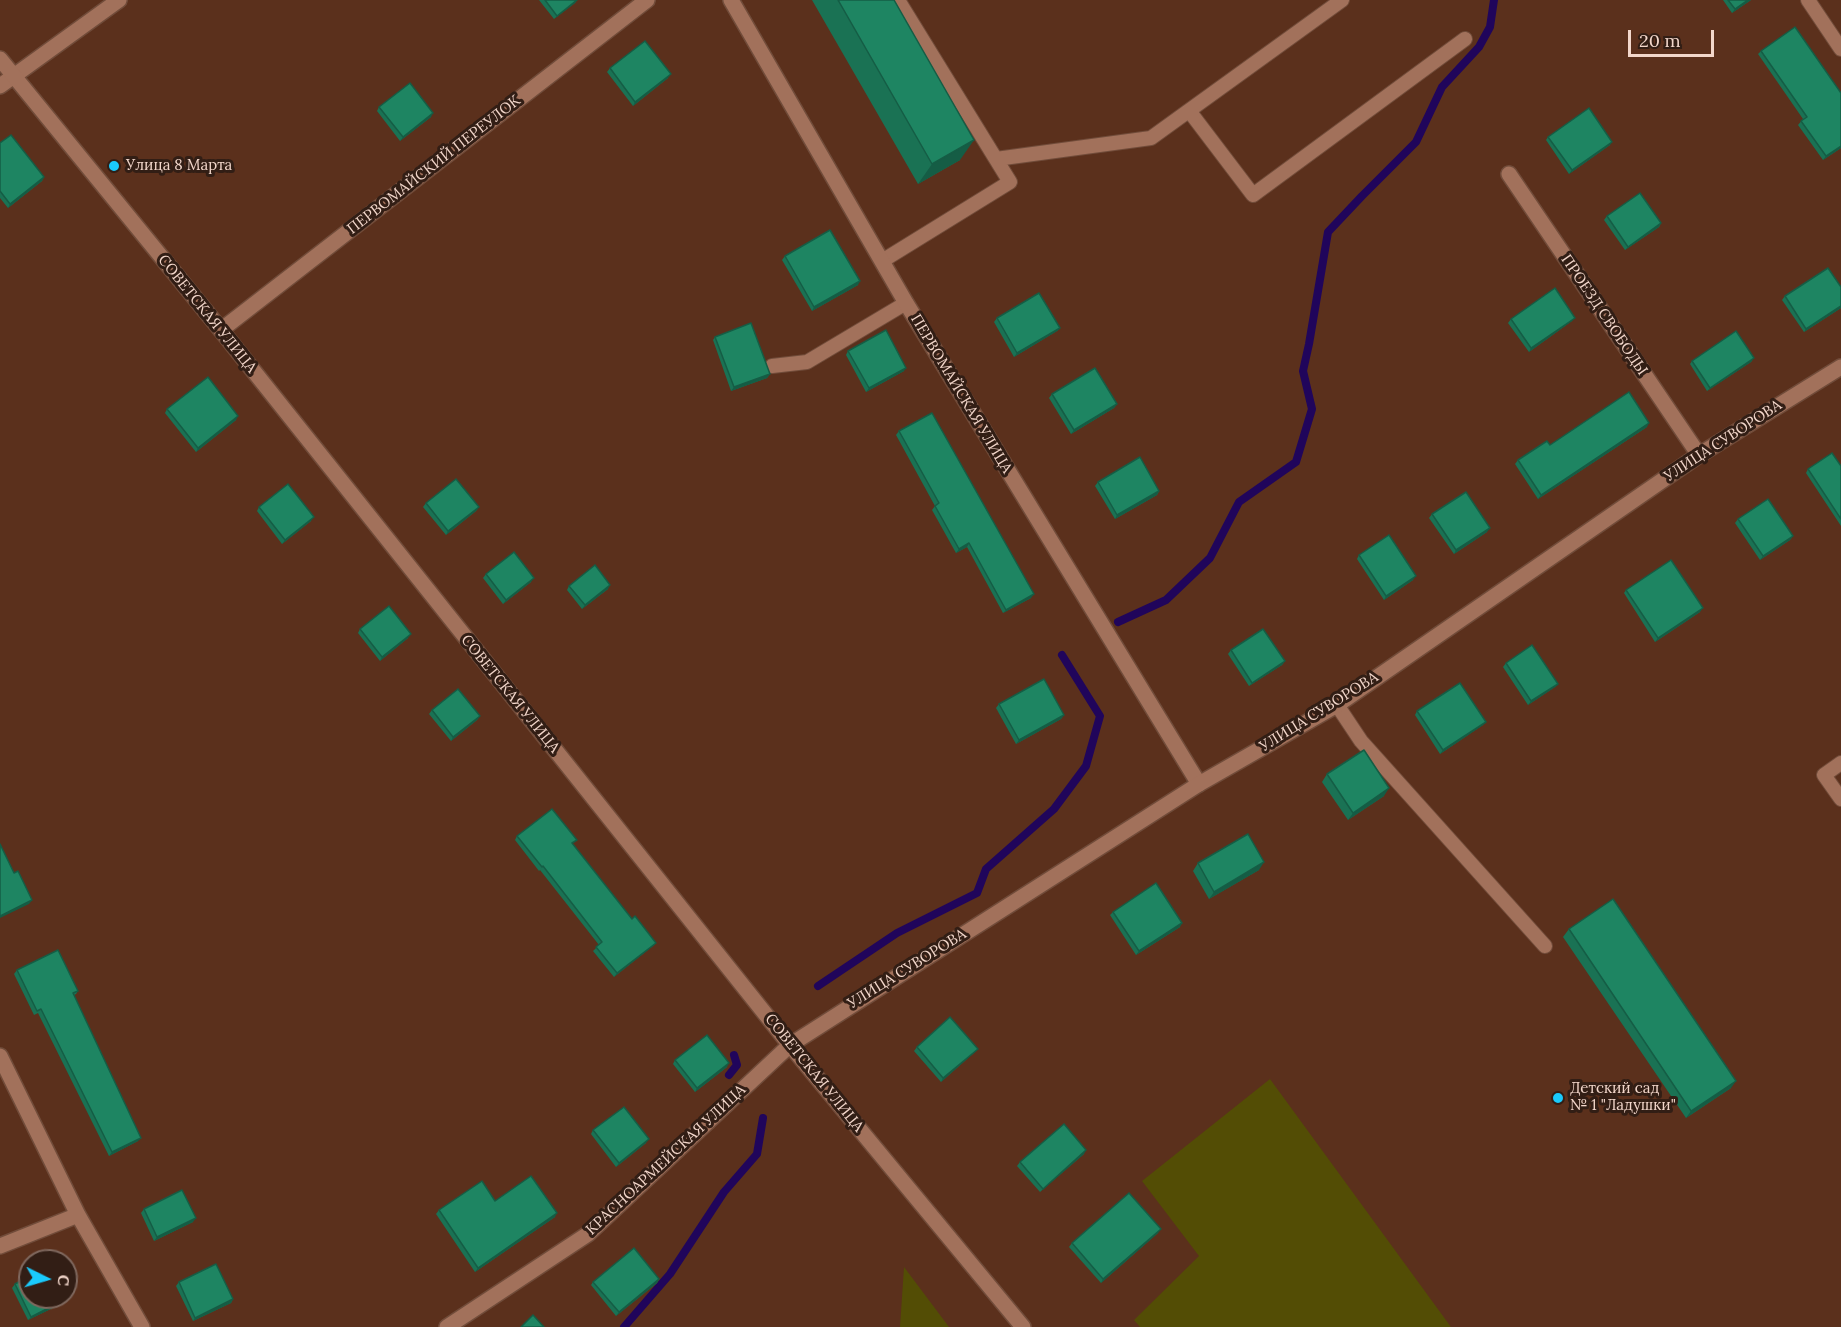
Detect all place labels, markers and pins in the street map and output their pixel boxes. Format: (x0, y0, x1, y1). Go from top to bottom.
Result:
place label: Улица 8 Марта (126, 157, 232, 175)
marker: Улица 8 Марта (107, 159, 121, 173)
place label: Детский сад № 1 "Ладушки" (1570, 1080, 1676, 1115)
marker: Детский сад № 1 "Ладушки" (1551, 1091, 1565, 1105)

